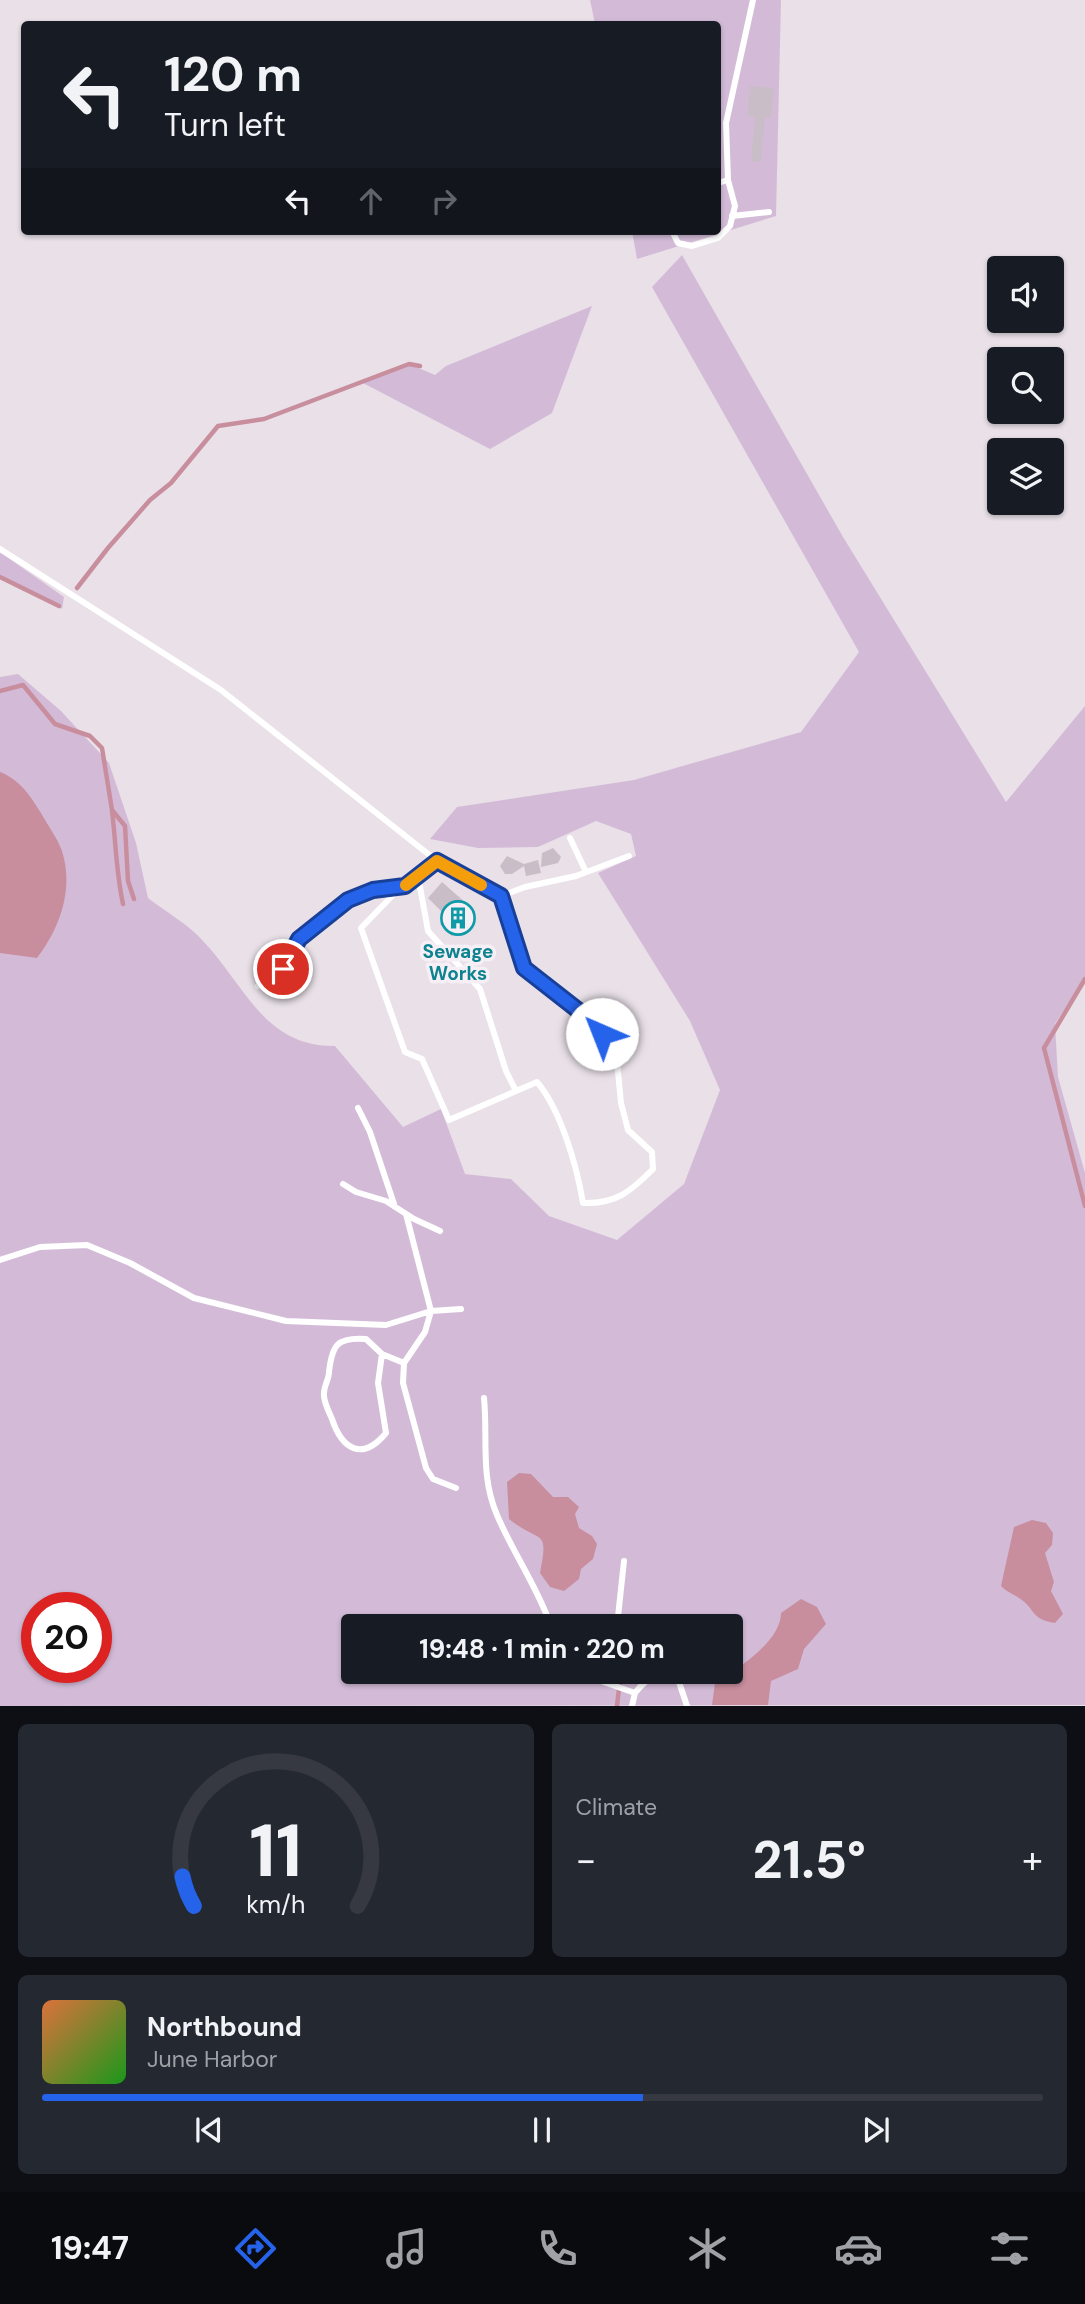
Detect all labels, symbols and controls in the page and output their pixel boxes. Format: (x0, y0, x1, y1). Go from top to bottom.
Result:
text: 120 m (164, 42, 302, 106)
icon: left (49, 49, 140, 140)
text: Turn left (164, 104, 286, 146)
icon: left (279, 182, 317, 220)
icon: ahead (352, 182, 390, 220)
icon: right (425, 182, 463, 220)
map controls (987, 256, 1064, 515)
button: sound (987, 256, 1064, 333)
button: search (987, 347, 1064, 424)
button: layers (987, 438, 1064, 515)
building icon: Sewage Works (439, 899, 477, 937)
pin (253, 939, 313, 999)
place label: Sewage Works (422, 939, 494, 986)
icon: arrive (264, 950, 302, 988)
position arrow (565, 997, 639, 1071)
speed limit sign: 20 (21, 1592, 112, 1683)
text: 19:48 · 1 min · 220 m (419, 1632, 665, 1666)
text: Climate (576, 1792, 657, 1822)
text: 11 (249, 1805, 302, 1900)
text: 21.5° (753, 1826, 866, 1894)
text: − (576, 1835, 596, 1885)
text: + (1022, 1835, 1043, 1885)
text: km/h (246, 1888, 305, 1921)
text: Northbound (147, 2010, 302, 2044)
text: June Harbor (147, 2044, 277, 2074)
icon: previous (190, 2111, 228, 2149)
icon: pause (523, 2111, 561, 2149)
icon: next (857, 2111, 895, 2149)
icon: directions (231, 2224, 280, 2273)
icon: music (382, 2224, 431, 2273)
icon: phone (533, 2224, 582, 2273)
icon: climate (683, 2224, 732, 2273)
icon: car (834, 2224, 883, 2273)
icon: filters (985, 2224, 1034, 2273)
text: 19:47 (51, 2227, 129, 2269)

